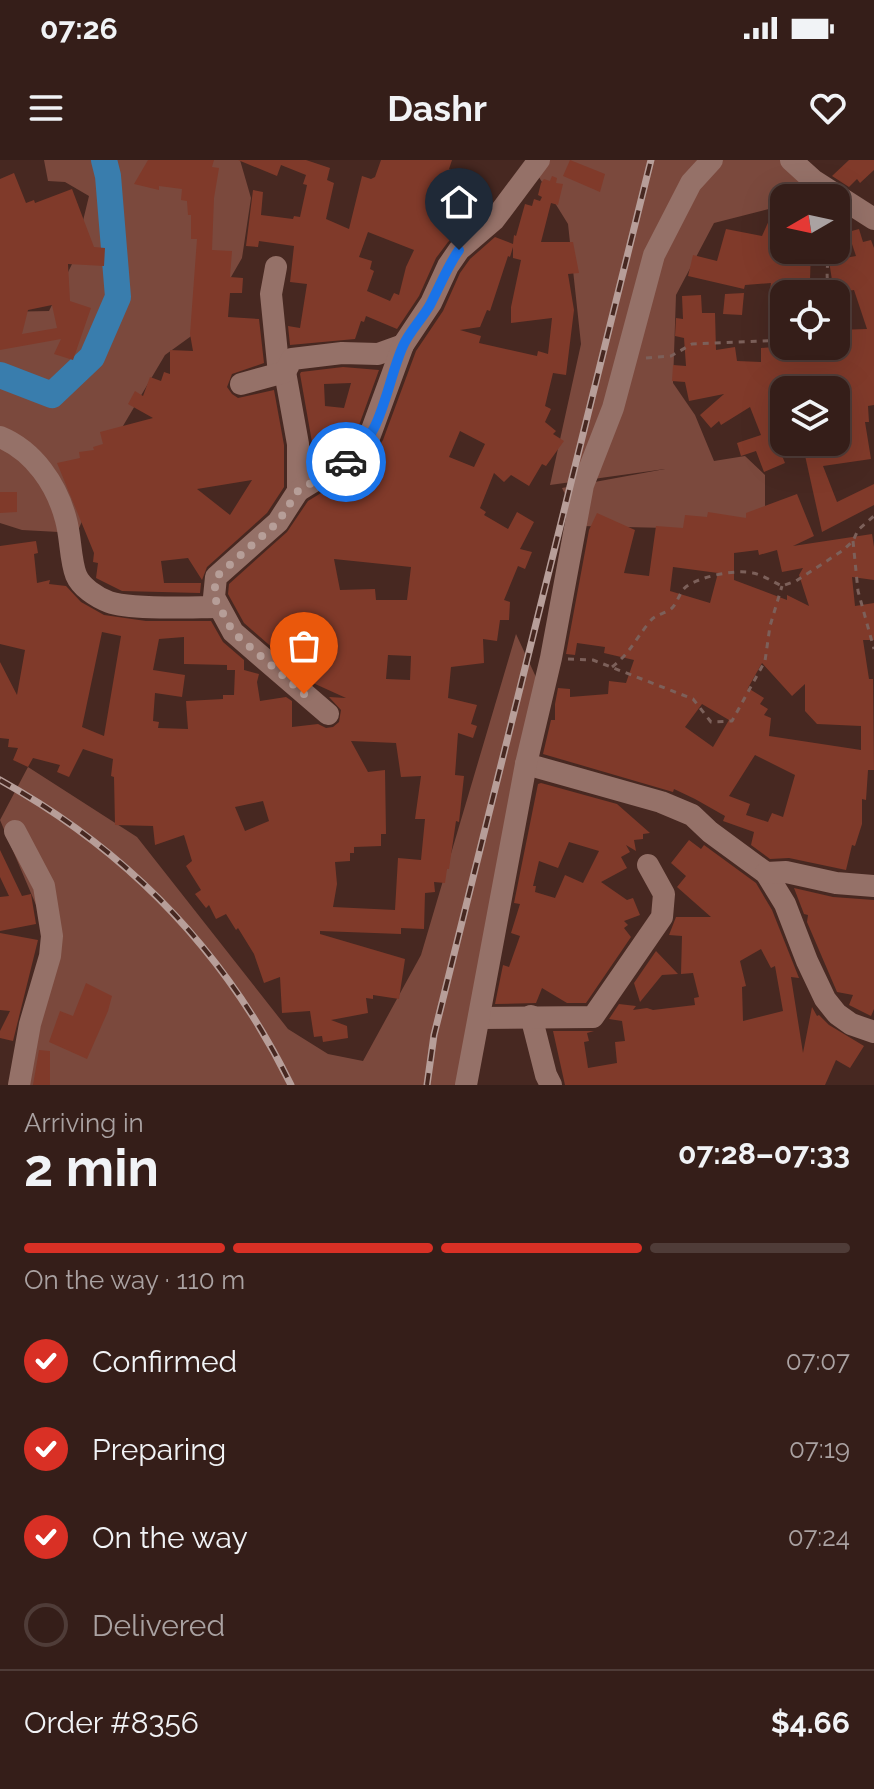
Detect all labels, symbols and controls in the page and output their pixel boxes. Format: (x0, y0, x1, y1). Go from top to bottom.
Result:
text: 07:26 (40, 11, 118, 46)
icon: menu (24, 86, 68, 130)
icon: heart (806, 86, 850, 130)
text: Dashr (387, 87, 487, 129)
pin (425, 168, 493, 250)
icon: home (437, 180, 481, 224)
north arrow (770, 184, 850, 264)
map controls (770, 184, 850, 456)
button: locate (770, 280, 850, 360)
button: layers (770, 376, 850, 456)
courier (306, 422, 386, 502)
icon: car (324, 440, 368, 484)
pin (270, 612, 338, 694)
icon: bag (282, 624, 326, 668)
text: Arriving in (24, 1108, 144, 1138)
text: 07:28–07:33 (678, 1136, 850, 1171)
text: 2 min (24, 1137, 159, 1198)
text: On the way · 110 m (24, 1265, 245, 1295)
icon: check (24, 1339, 68, 1383)
text: Confirmed (92, 1344, 237, 1379)
text: 07:07 (786, 1346, 850, 1376)
icon: check (24, 1427, 68, 1471)
text: Preparing (92, 1432, 226, 1467)
text: 07:19 (789, 1434, 850, 1464)
icon: check (24, 1515, 68, 1559)
text: On the way (92, 1520, 248, 1555)
text: 07:24 (788, 1522, 850, 1552)
text: Delivered (92, 1608, 225, 1643)
text: Order #8356 (24, 1705, 199, 1740)
text: $4.66 (771, 1705, 850, 1740)

